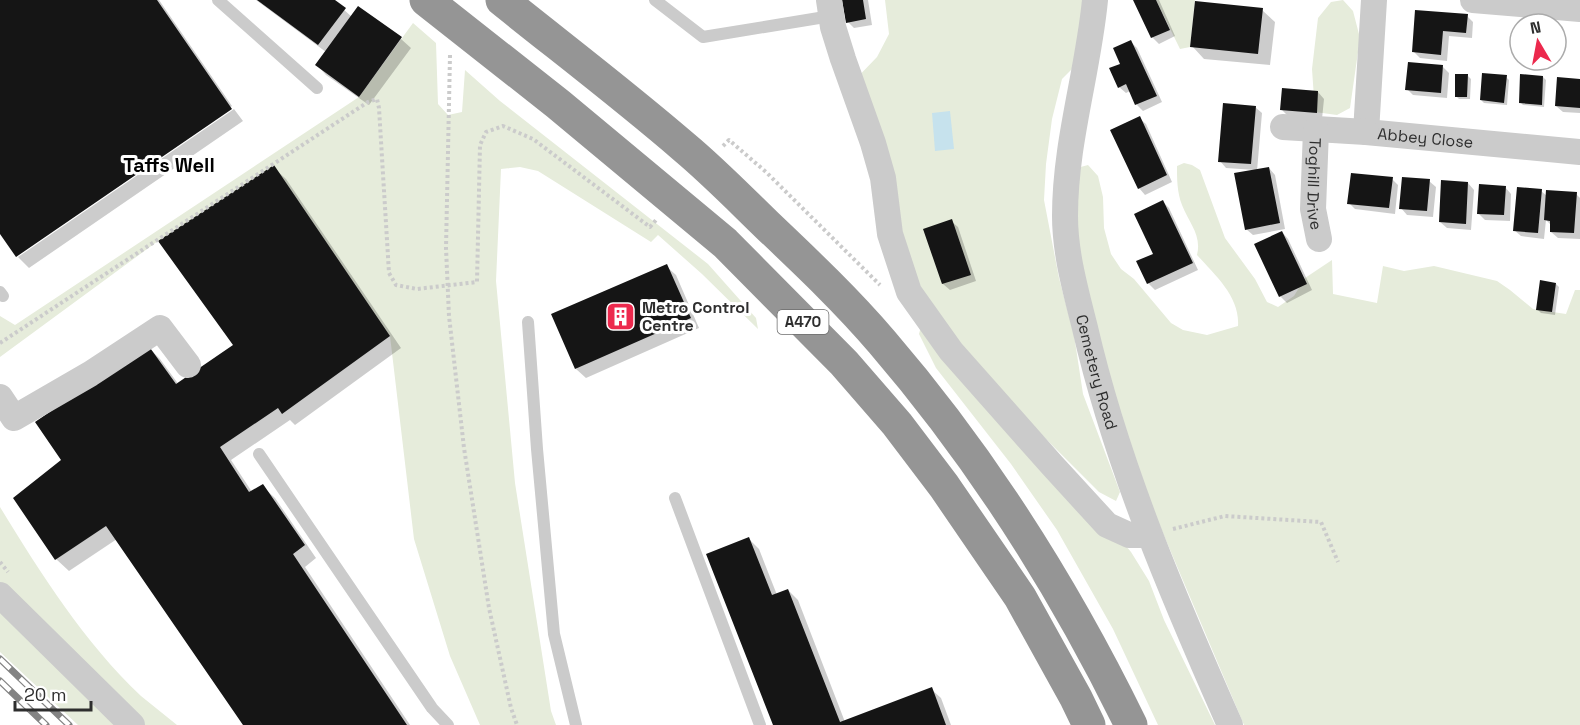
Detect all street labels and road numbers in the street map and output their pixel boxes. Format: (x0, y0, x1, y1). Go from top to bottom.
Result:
street label: Abbey Close (1377, 123, 1474, 153)
street label: Toghill Drive (1302, 138, 1327, 232)
road number: A470 (778, 310, 828, 334)
street label: Cemetery Road (1071, 312, 1122, 432)

